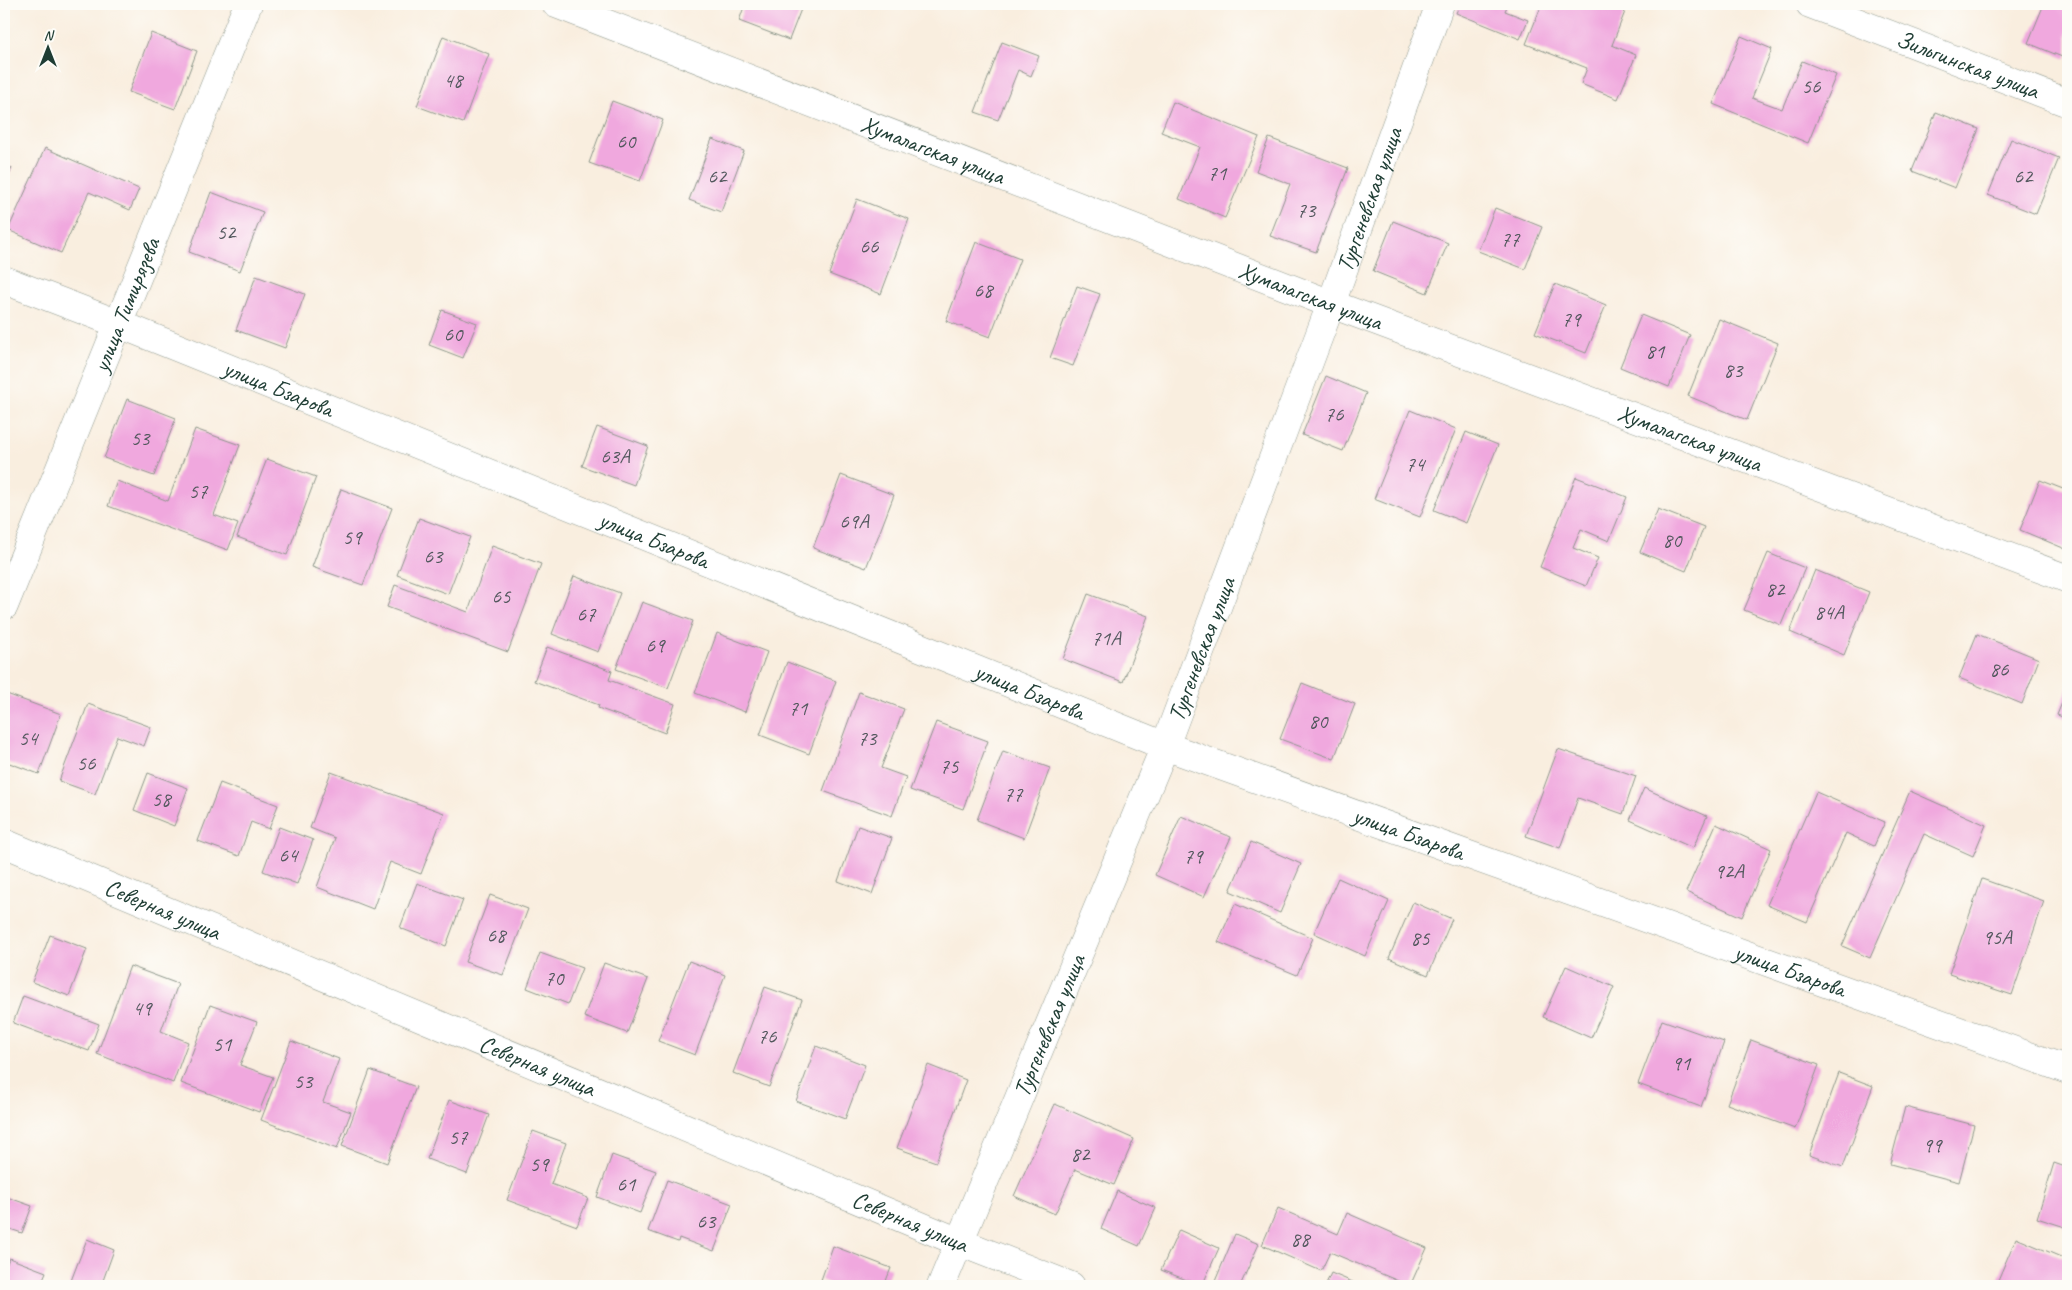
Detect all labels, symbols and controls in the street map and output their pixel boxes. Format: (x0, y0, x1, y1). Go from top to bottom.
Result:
north arrow (22, 22, 72, 72)
street label: Зильгинская улица (1892, 24, 2045, 106)
text: N (44, 27, 55, 44)
house number: 48 (444, 67, 465, 93)
house number: 56 (1802, 73, 1821, 99)
street label: Хумалагская улица (857, 109, 1010, 192)
street label: Тургеневская улица (1329, 122, 1409, 276)
house number: 60 (617, 128, 637, 154)
house number: 71 (1208, 160, 1228, 186)
house number: 62 (708, 163, 728, 189)
house number: 62 (2014, 163, 2034, 189)
house number: 73 (1297, 197, 1317, 223)
house number: 52 (217, 219, 237, 245)
house number: 77 (1501, 226, 1521, 252)
street label: улица Тимирязева (85, 232, 167, 378)
house number: 66 (860, 233, 879, 259)
street label: Хумалагская улица (1235, 255, 1388, 337)
house number: 68 (974, 277, 995, 303)
house number: 79 (1562, 306, 1582, 332)
house number: 60 (444, 321, 464, 347)
house number: 81 (1646, 338, 1666, 364)
street label: улица Бзарова (217, 352, 340, 425)
house number: 83 (1724, 357, 1744, 383)
street label: Хумалагская улица (1614, 397, 1767, 479)
house number: 76 (1325, 401, 1344, 427)
house number: 53 (131, 425, 151, 451)
house number: 63А (600, 443, 631, 469)
house number: 74 (1406, 451, 1427, 477)
house number: 57 (189, 478, 209, 504)
street label: улица Бзарова (593, 504, 715, 576)
house number: 69А (839, 508, 870, 534)
house number: 59 (343, 524, 363, 550)
house number: 80 (1663, 527, 1683, 553)
house number: 63 (424, 543, 444, 569)
street label: Тургеневская улица (1161, 572, 1242, 725)
house number: 82 (1766, 576, 1786, 602)
house number: 65 (492, 583, 512, 609)
house number: 84А (1814, 599, 1845, 625)
house number: 67 (577, 601, 597, 627)
house number: 71А (1091, 625, 1122, 651)
house number: 69 (646, 632, 666, 658)
street label: улица Бзарова (968, 655, 1091, 728)
house number: 86 (1990, 656, 2009, 682)
house number: 71 (789, 695, 809, 721)
house number: 80 (1309, 708, 1329, 734)
house number: 54 (19, 725, 40, 751)
house number: 73 (858, 725, 878, 751)
house number: 56 (77, 750, 96, 776)
house number: 75 (940, 753, 960, 779)
house number: 77 (1004, 781, 1024, 807)
house number: 58 (152, 786, 173, 812)
street label: улица Бзарова (1347, 799, 1470, 868)
house number: 64 (279, 842, 300, 868)
house number: 79 (1184, 843, 1204, 869)
house number: 92А (1714, 858, 1745, 884)
street label: Северная улица (100, 872, 226, 947)
house number: 68 (487, 922, 508, 948)
house number: 95А (1982, 924, 2013, 950)
house number: 85 (1411, 925, 1431, 951)
street label: улица Бзарова (1729, 936, 1852, 1005)
street label: Тургеневская улица (1006, 949, 1092, 1101)
house number: 70 (545, 965, 565, 991)
house number: 49 (133, 995, 153, 1021)
house number: 76 (758, 1023, 777, 1049)
street label: Северная улица (475, 1028, 601, 1104)
house number: 51 (213, 1031, 233, 1057)
house number: 91 (1672, 1050, 1692, 1076)
house number: 53 (294, 1068, 314, 1094)
house number: 57 (449, 1124, 469, 1150)
house number: 99 (1923, 1132, 1943, 1158)
house number: 82 (1071, 1141, 1091, 1167)
house number: 59 (530, 1151, 550, 1177)
house number: 61 (617, 1171, 637, 1197)
street label: Северная улица (848, 1184, 974, 1260)
house number: 63 (697, 1208, 717, 1234)
house number: 88 (1291, 1226, 1312, 1252)

